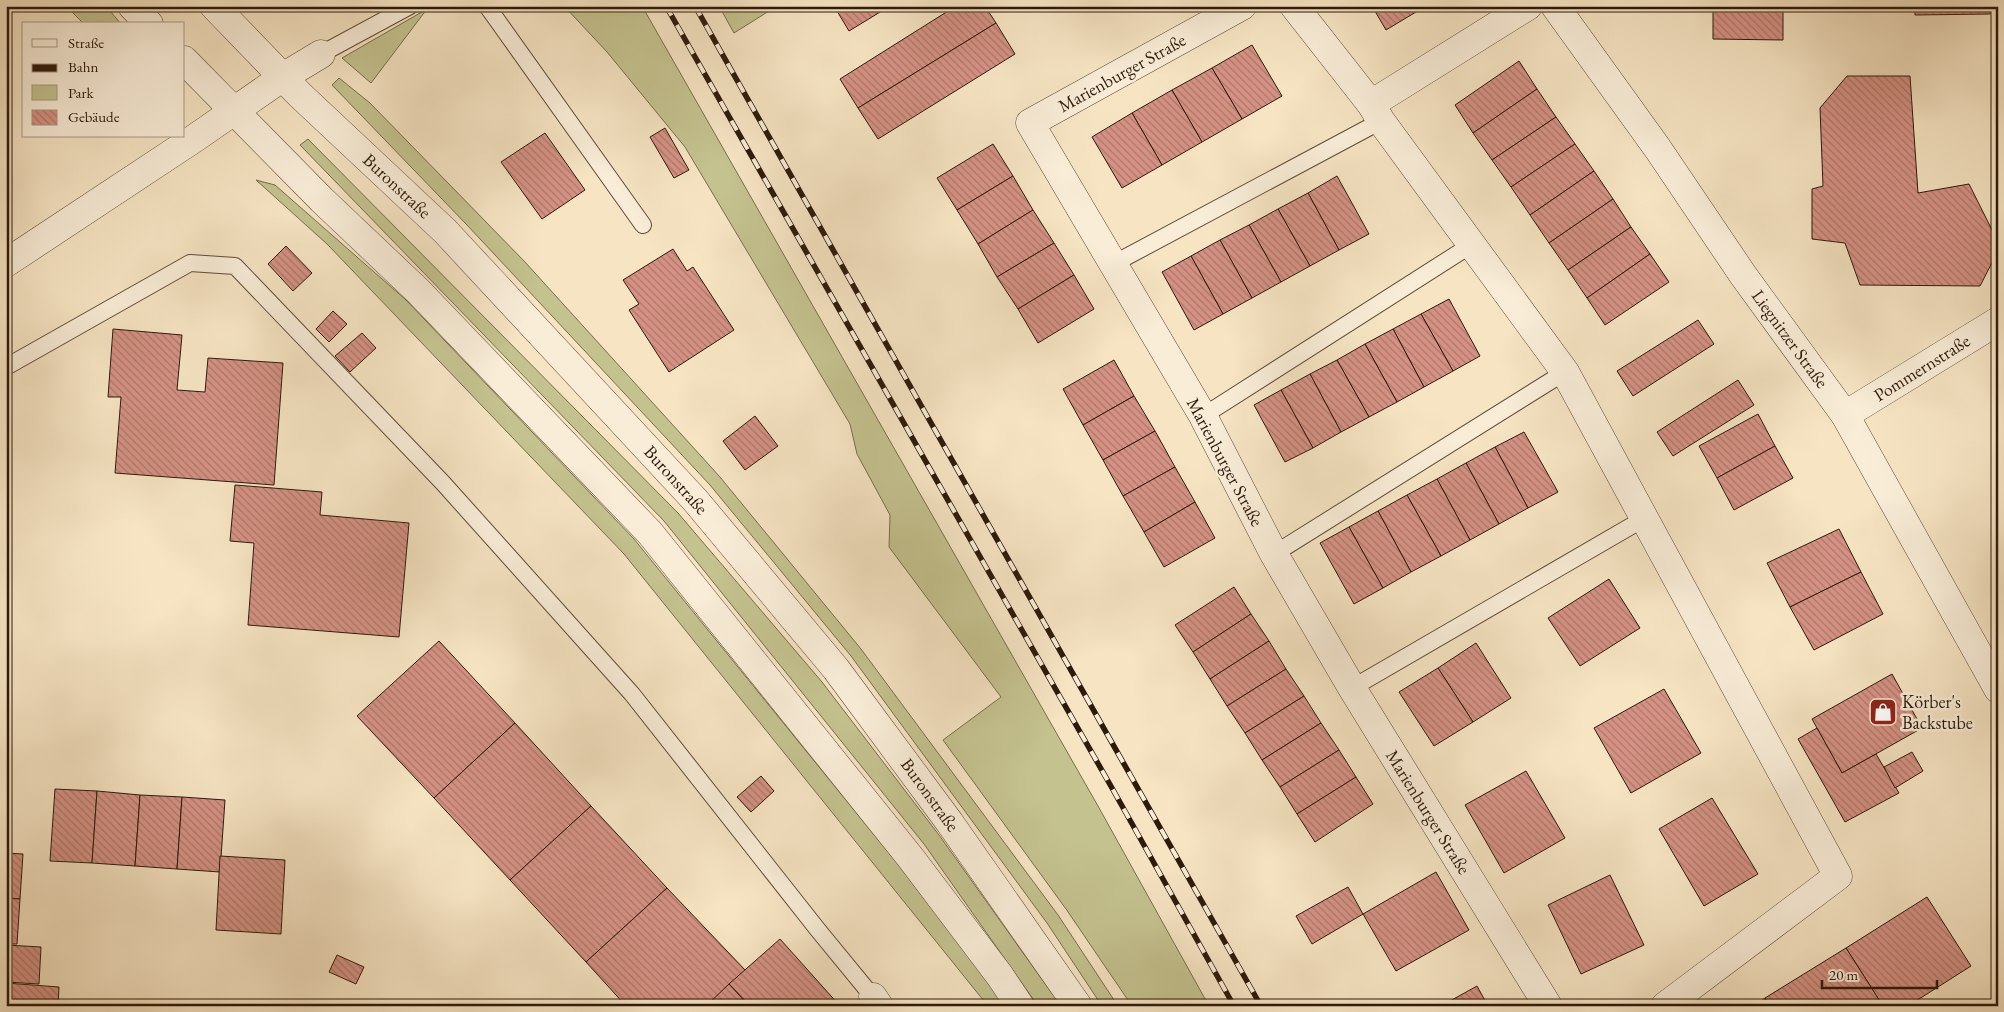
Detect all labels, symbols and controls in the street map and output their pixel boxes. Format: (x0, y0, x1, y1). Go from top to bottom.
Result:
legend (22, 22, 185, 138)
street label: Marienburger Straße (1054, 28, 1190, 117)
text: Straße (68, 33, 104, 52)
text: Bahn (68, 57, 99, 76)
text: Park (68, 83, 95, 102)
text: Gebäude (68, 107, 120, 126)
street label: Buronstraße (358, 148, 436, 223)
street label: Liegnitzer Straße (1747, 285, 1834, 392)
street label: Pommernstraße (1869, 329, 1974, 406)
street label: Marienburger Straße (1182, 393, 1269, 530)
street label: Buronstraße (639, 440, 713, 519)
place label: Körber's Backstube (1902, 690, 1973, 734)
shop icon: Körber's Backstube (1868, 697, 1898, 727)
street label: Marienburger Straße (1381, 745, 1476, 878)
street label: Buronstraße (896, 753, 965, 836)
scale bar (1822, 957, 1936, 989)
text: 20 m (1829, 965, 1858, 984)

